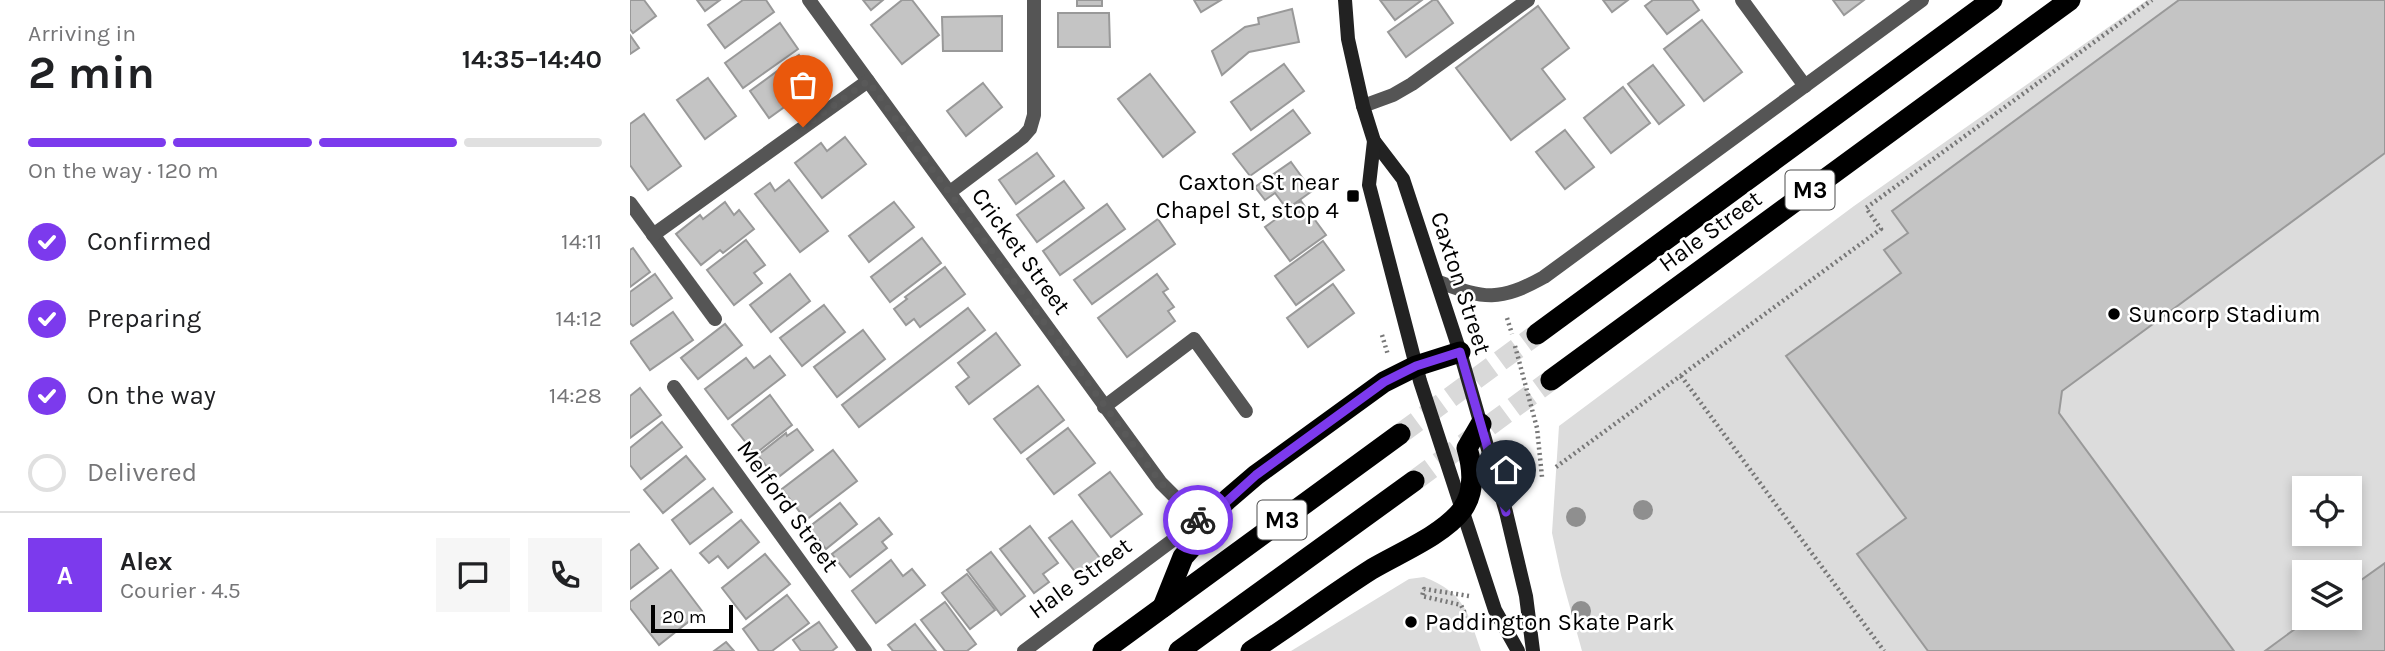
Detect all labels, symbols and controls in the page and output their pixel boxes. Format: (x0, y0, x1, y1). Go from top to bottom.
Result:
text: Arriving in (28, 20, 136, 47)
text: 14:35–14:40 (462, 44, 602, 75)
text: 2 min (28, 46, 155, 100)
pin (773, 55, 833, 127)
icon: bag (784, 66, 822, 104)
text: On the way · 120 m (28, 157, 219, 184)
place label: Caxton St near Chapel St, stop 4 (1156, 168, 1339, 224)
road number: M3 (1786, 170, 1834, 210)
street label: Cricket Street (966, 182, 1076, 320)
street label: Hale Street (1653, 184, 1767, 278)
marker: Caxton St near Chapel St, stop 4 (1345, 188, 1361, 204)
street label: Caxton Street (1425, 208, 1497, 358)
icon: check (28, 223, 66, 261)
text: Confirmed (87, 226, 212, 257)
text: 14:11 (561, 228, 602, 255)
icon: check (28, 300, 66, 338)
place label: Suncorp Stadium (2128, 300, 2321, 328)
text: Preparing (87, 303, 201, 334)
text: 14:12 (555, 305, 602, 332)
marker: Suncorp Stadium (2106, 306, 2122, 322)
icon: check (28, 377, 66, 415)
text: On the way (87, 380, 216, 411)
text: 14:28 (549, 382, 602, 409)
street label: Melford Street (731, 435, 845, 577)
pin (1476, 440, 1536, 512)
icon: home (1487, 451, 1525, 489)
text: Delivered (87, 457, 197, 488)
map controls (2292, 476, 2362, 630)
button: locate (2292, 476, 2362, 546)
courier (1163, 485, 1233, 555)
road number: M3 (1258, 500, 1306, 540)
icon: bike (1179, 501, 1217, 539)
street label: Hale Street (1023, 531, 1137, 625)
button: chat (436, 538, 510, 612)
button: phone (528, 538, 602, 612)
text: Alex (120, 546, 172, 577)
text: A (57, 560, 73, 591)
button: layers (2292, 560, 2362, 630)
text: Courier · 4.5 (120, 577, 241, 604)
scale bar (651, 602, 733, 634)
text: 20 m (662, 606, 707, 628)
place label: Paddington Skate Park (1425, 608, 1674, 636)
marker: Paddington Skate Park (1403, 614, 1419, 630)

